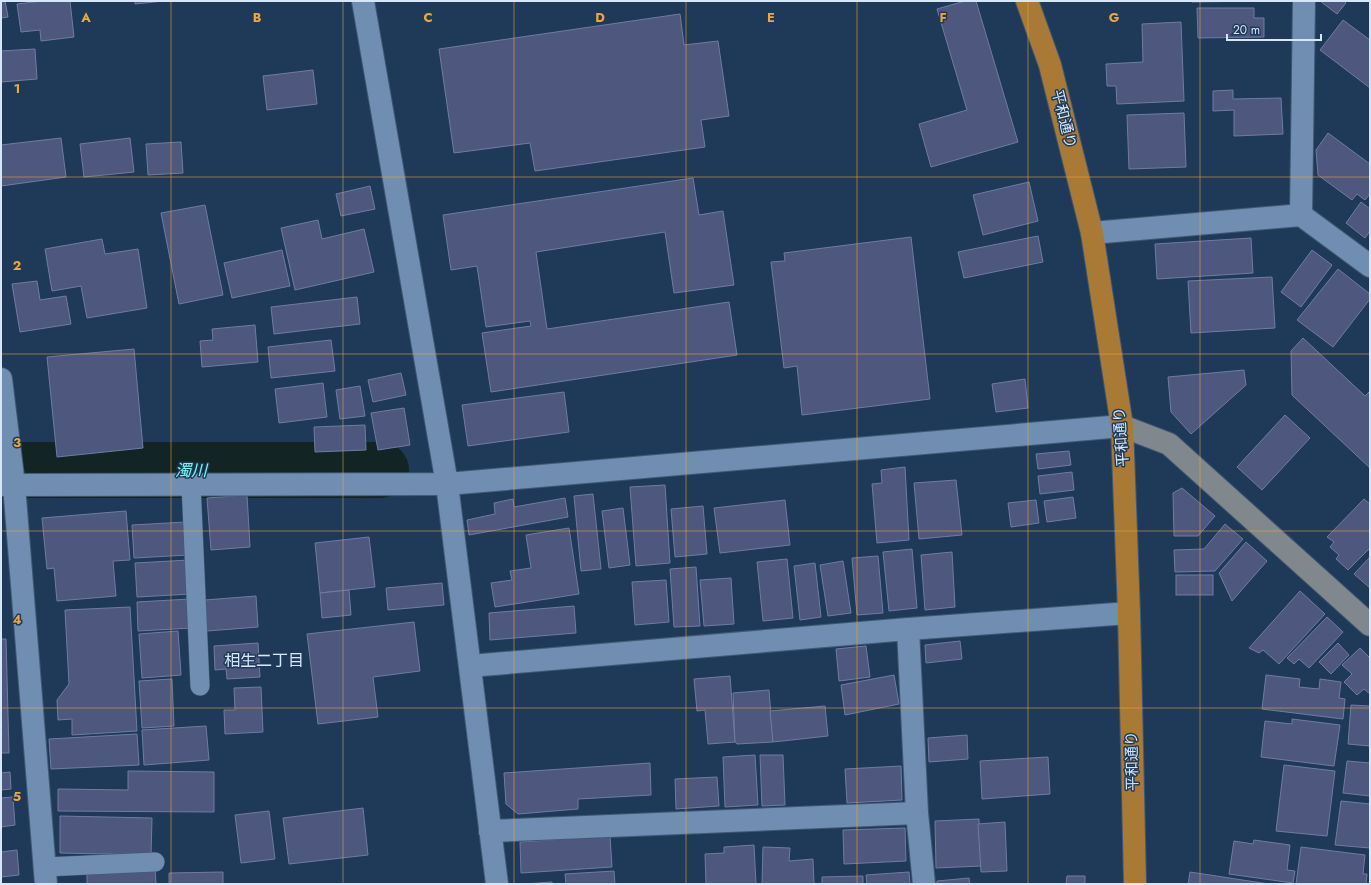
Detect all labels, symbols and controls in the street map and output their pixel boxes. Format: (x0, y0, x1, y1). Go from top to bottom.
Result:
text: A (80, 8, 91, 27)
text: B (253, 8, 262, 27)
text: C (423, 8, 433, 27)
text: D (595, 8, 605, 27)
text: E (767, 8, 775, 27)
text: F (939, 8, 947, 27)
text: G (1109, 8, 1120, 27)
scale bar (1227, 16, 1321, 42)
text: 20 m (1233, 21, 1260, 39)
text: 1 (14, 79, 20, 98)
street label: 平和通り (1046, 87, 1082, 151)
text: 2 (13, 256, 21, 275)
street label: 平和通り (1108, 406, 1134, 468)
text: 3 (13, 433, 21, 452)
water label: 濁川 (175, 459, 209, 482)
text: 4 (12, 610, 22, 629)
district label: 相生二丁目 (224, 649, 304, 672)
street label: 平和通り (1120, 731, 1144, 791)
text: 5 (13, 787, 21, 806)

